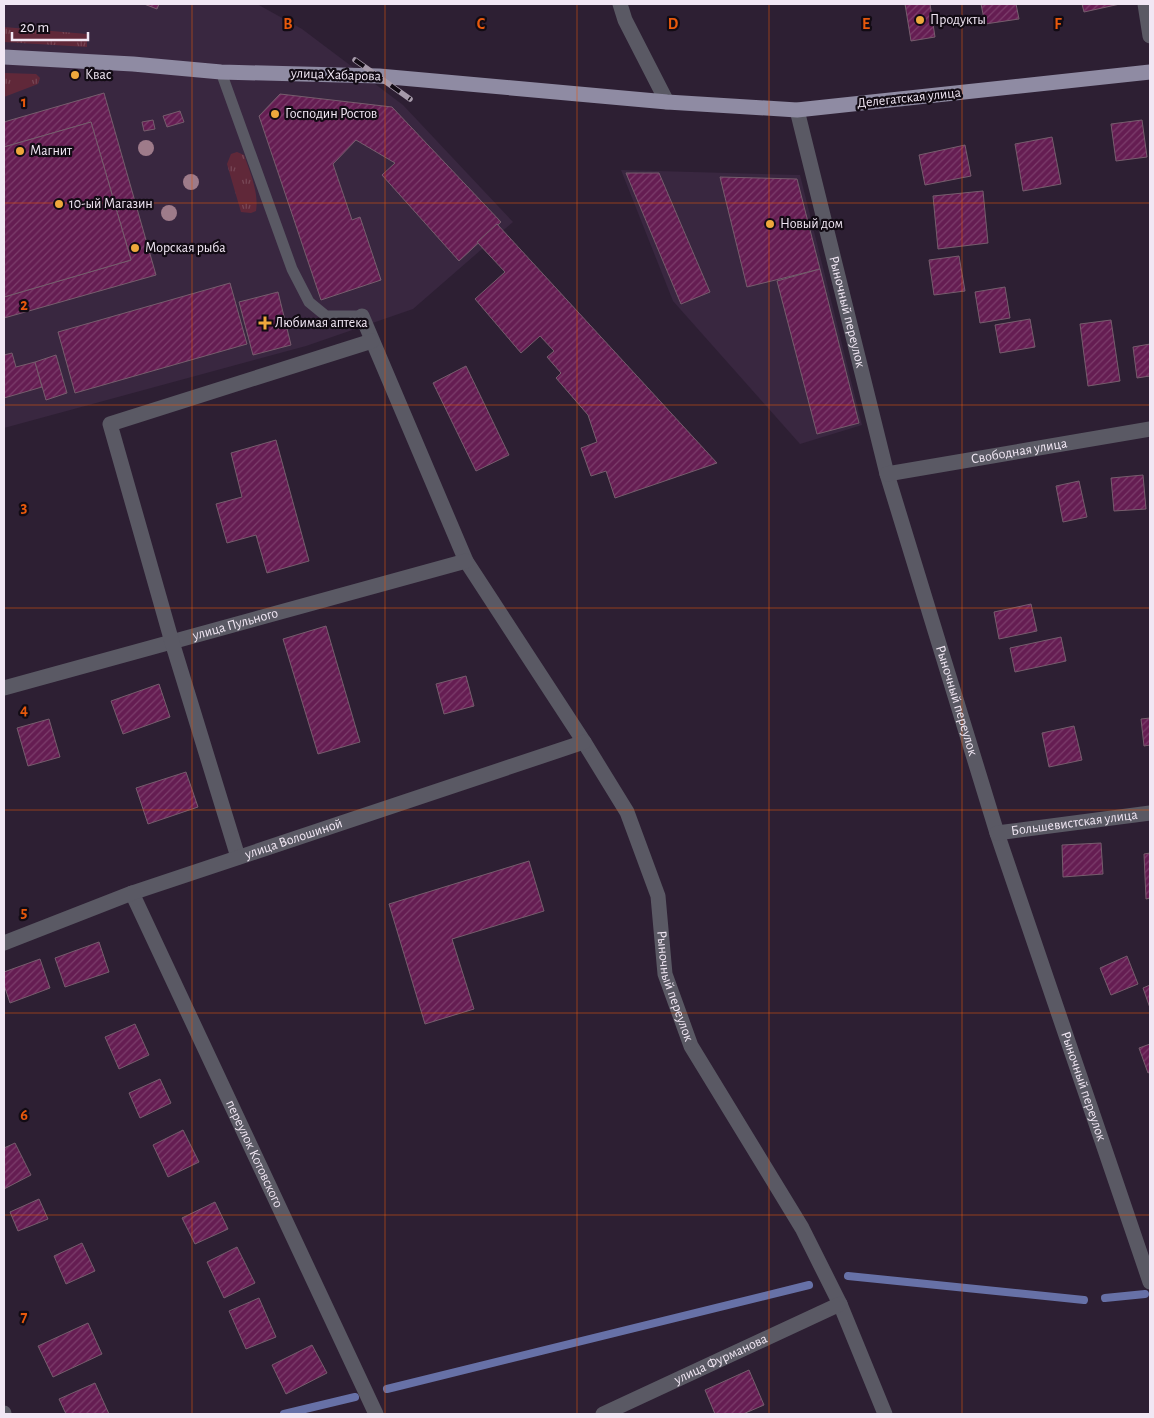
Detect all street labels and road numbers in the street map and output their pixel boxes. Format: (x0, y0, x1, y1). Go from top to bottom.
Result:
street label: улица Хабарова (290, 66, 382, 84)
street label: Делегатская улица (856, 86, 962, 110)
street label: Рыночный переулок (826, 255, 868, 370)
street label: Свободная улица (970, 436, 1069, 467)
street label: улица Пульного (190, 606, 280, 643)
street label: Рыночный переулок (933, 644, 980, 758)
street label: Большевистская улица (1010, 808, 1139, 838)
street label: улица Волошиной (242, 816, 344, 862)
street label: Рыночный переулок (654, 930, 696, 1044)
street label: Рыночный переулок (1058, 1030, 1109, 1143)
street label: переулок Котовского (223, 1098, 285, 1210)
street label: улица Фурманова (671, 1331, 770, 1387)

